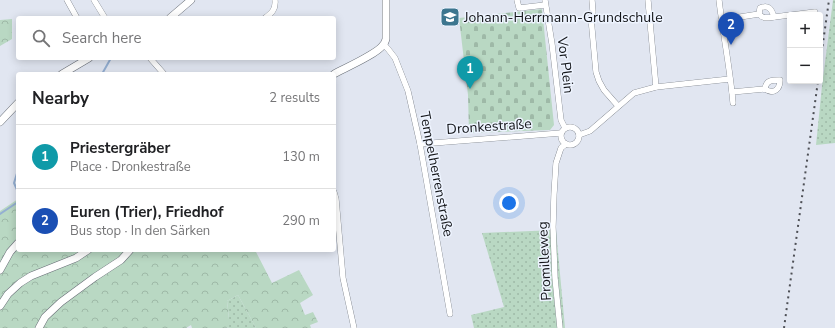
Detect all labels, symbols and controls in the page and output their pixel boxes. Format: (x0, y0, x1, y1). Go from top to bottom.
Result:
school or university icon: Johann-Herrmann-Grundschule (439, 6, 461, 28)
place label: Johann-Herrmann-Grundschule (463, 8, 663, 27)
pin: 2 (718, 12, 744, 45)
map controls (787, 12, 823, 84)
button: + (787, 12, 823, 48)
search box (16, 16, 336, 60)
icon: search (30, 27, 52, 49)
text: Search here (62, 28, 142, 48)
street label: Vor Plein (552, 35, 578, 94)
button: − (787, 48, 823, 84)
pin: 1 (457, 56, 483, 89)
text: Nearby (32, 87, 89, 110)
text: 2 results (269, 89, 320, 107)
street label: Tempelherrenstraße (415, 110, 458, 238)
street label: Dronkestraße (446, 114, 532, 139)
text: Priestergräber (70, 138, 170, 158)
text: 1 (41, 148, 49, 166)
text: 130 m (282, 148, 320, 166)
text: Place · Dronkestraße (70, 158, 191, 176)
your location (499, 193, 519, 213)
text: Euren (Trier), Friedhof (70, 202, 223, 222)
text: 2 (41, 212, 49, 230)
text: 290 m (282, 212, 320, 230)
street label: Promilleweg (533, 221, 556, 301)
text: Bus stop · In den Särken (70, 222, 210, 240)

